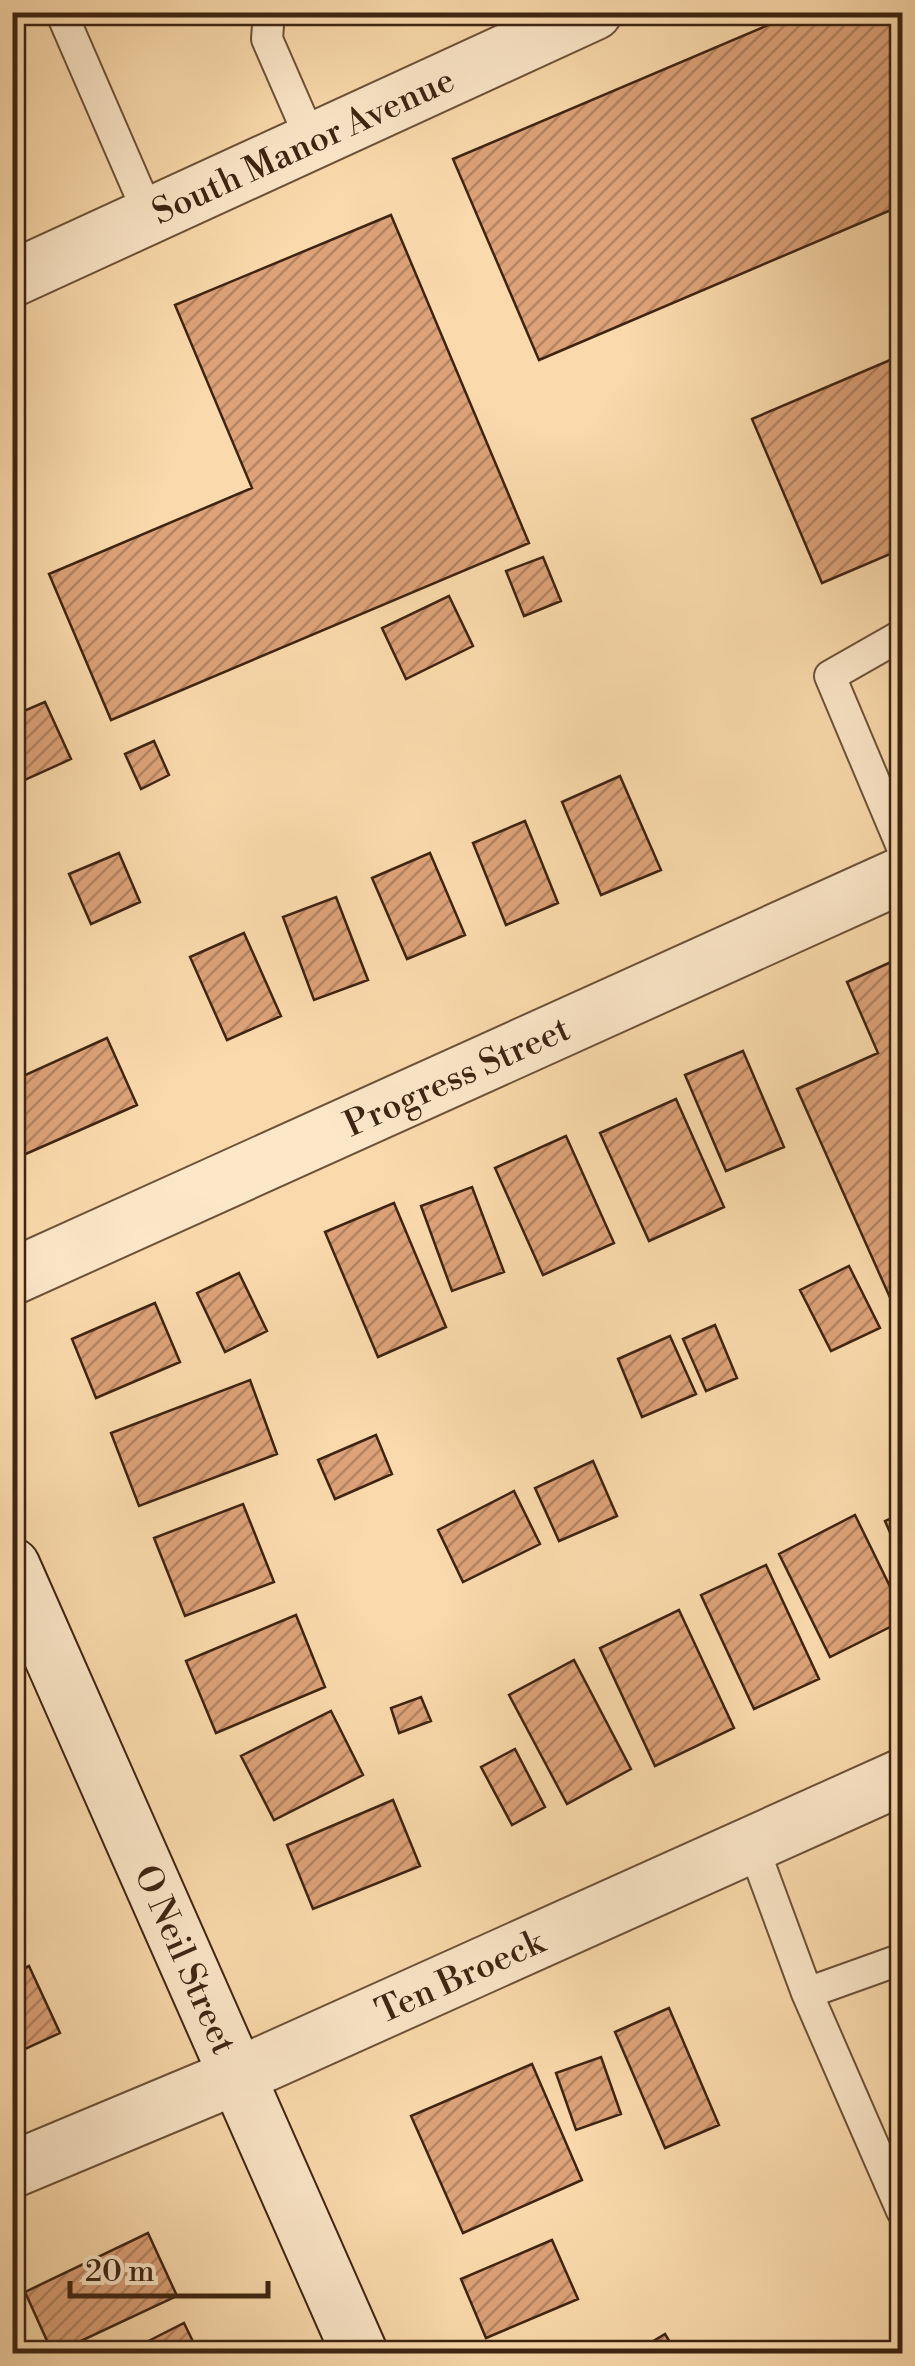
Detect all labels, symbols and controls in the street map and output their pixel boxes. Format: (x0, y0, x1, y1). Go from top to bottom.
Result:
street label: South Manor Avenue (146, 59, 461, 235)
street label: Progress Street (338, 1008, 577, 1147)
street label: O Neil Street (124, 1859, 245, 2061)
street label: Ten Broeck (369, 1920, 553, 2034)
scale bar (70, 2236, 268, 2298)
text: 20 m (85, 2253, 154, 2291)

